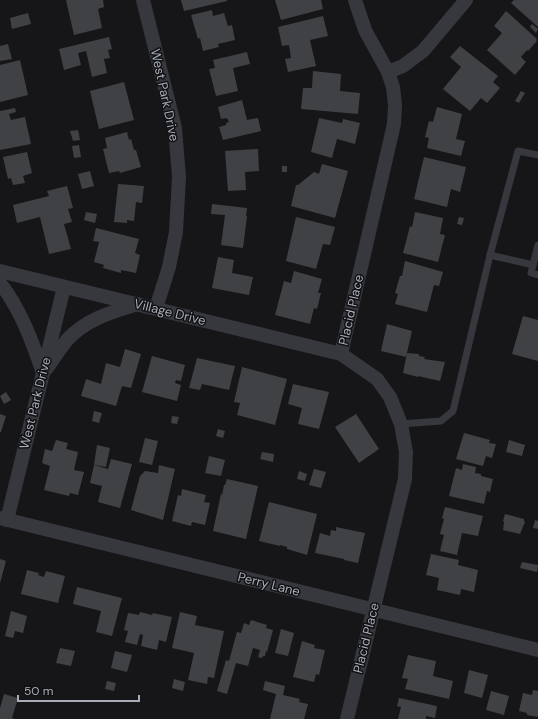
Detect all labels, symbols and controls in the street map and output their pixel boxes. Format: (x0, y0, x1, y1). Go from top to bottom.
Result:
street label: West Park Drive (147, 47, 183, 143)
street label: Placid Place (335, 273, 367, 347)
street label: Village Drive (132, 295, 208, 329)
street label: West Park Drive (15, 355, 55, 451)
street label: Perry Lane (236, 568, 302, 600)
street label: Placid Place (349, 601, 383, 675)
scale bar (18, 677, 139, 703)
text: 50 m (24, 683, 53, 699)

